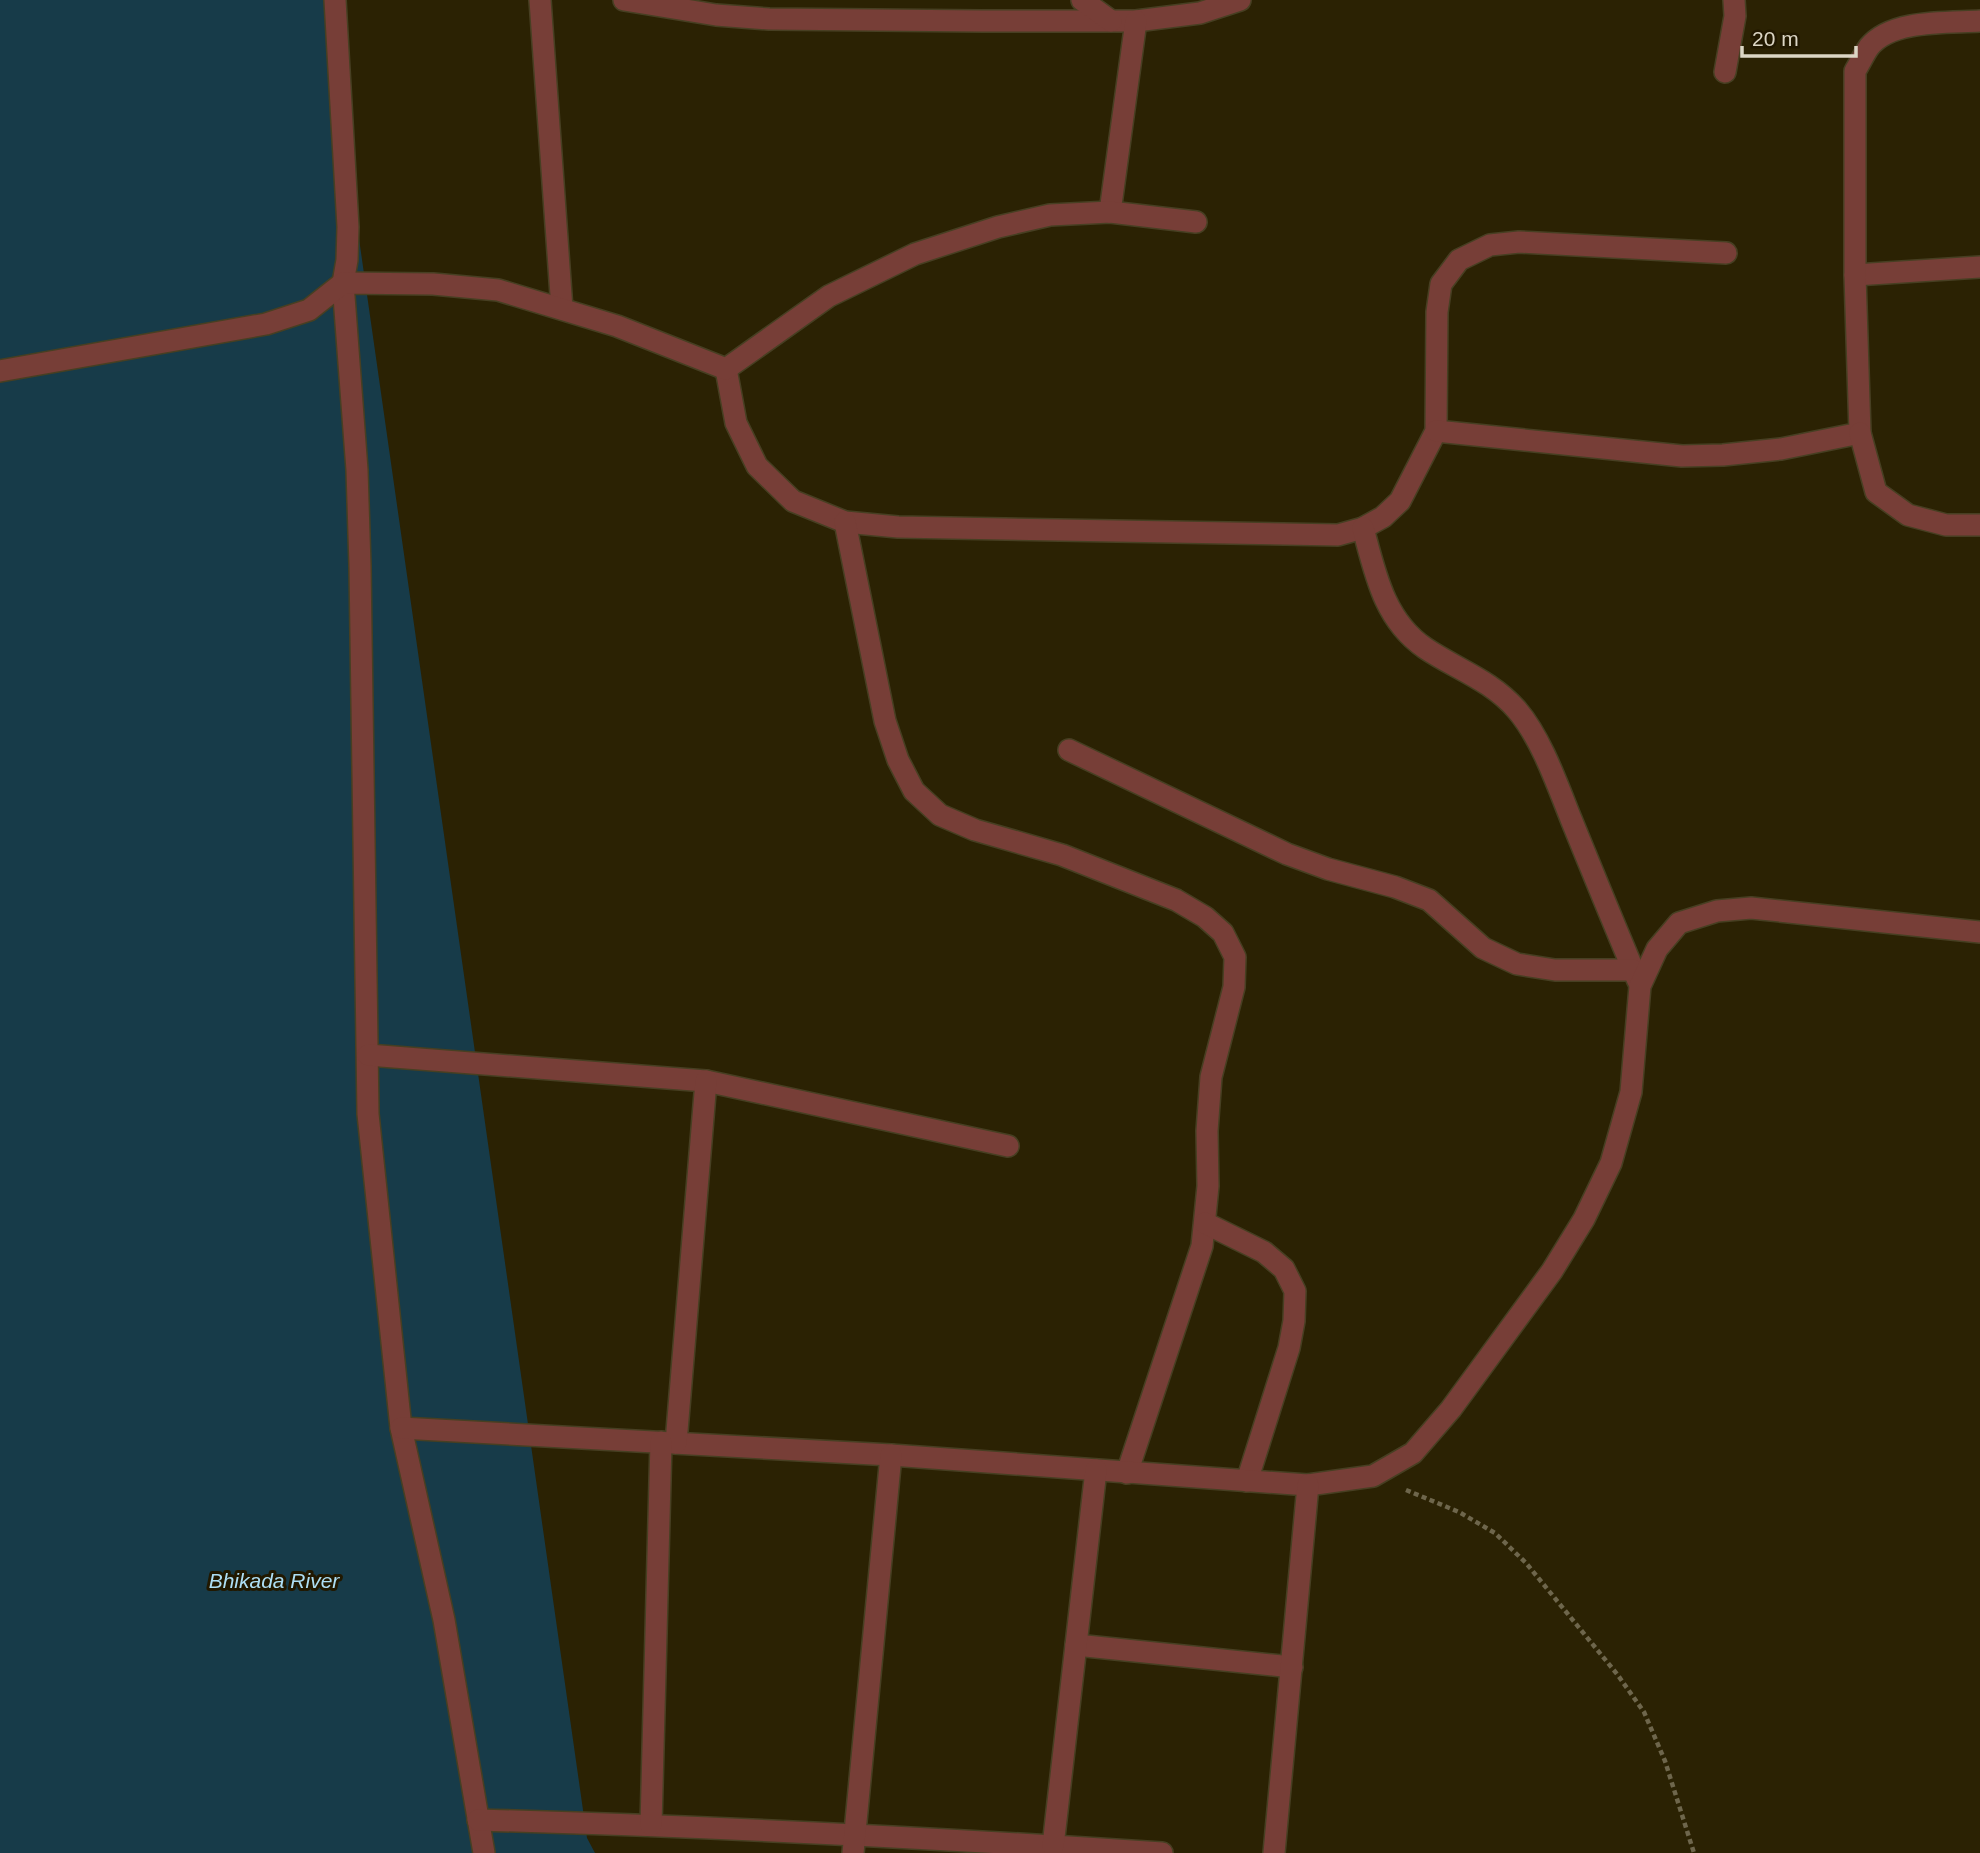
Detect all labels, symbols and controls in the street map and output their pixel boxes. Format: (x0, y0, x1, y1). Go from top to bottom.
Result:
scale bar (1742, 14, 1856, 58)
text: 20 m (1752, 27, 1799, 50)
water label: Bhikada River (209, 1569, 340, 1592)

